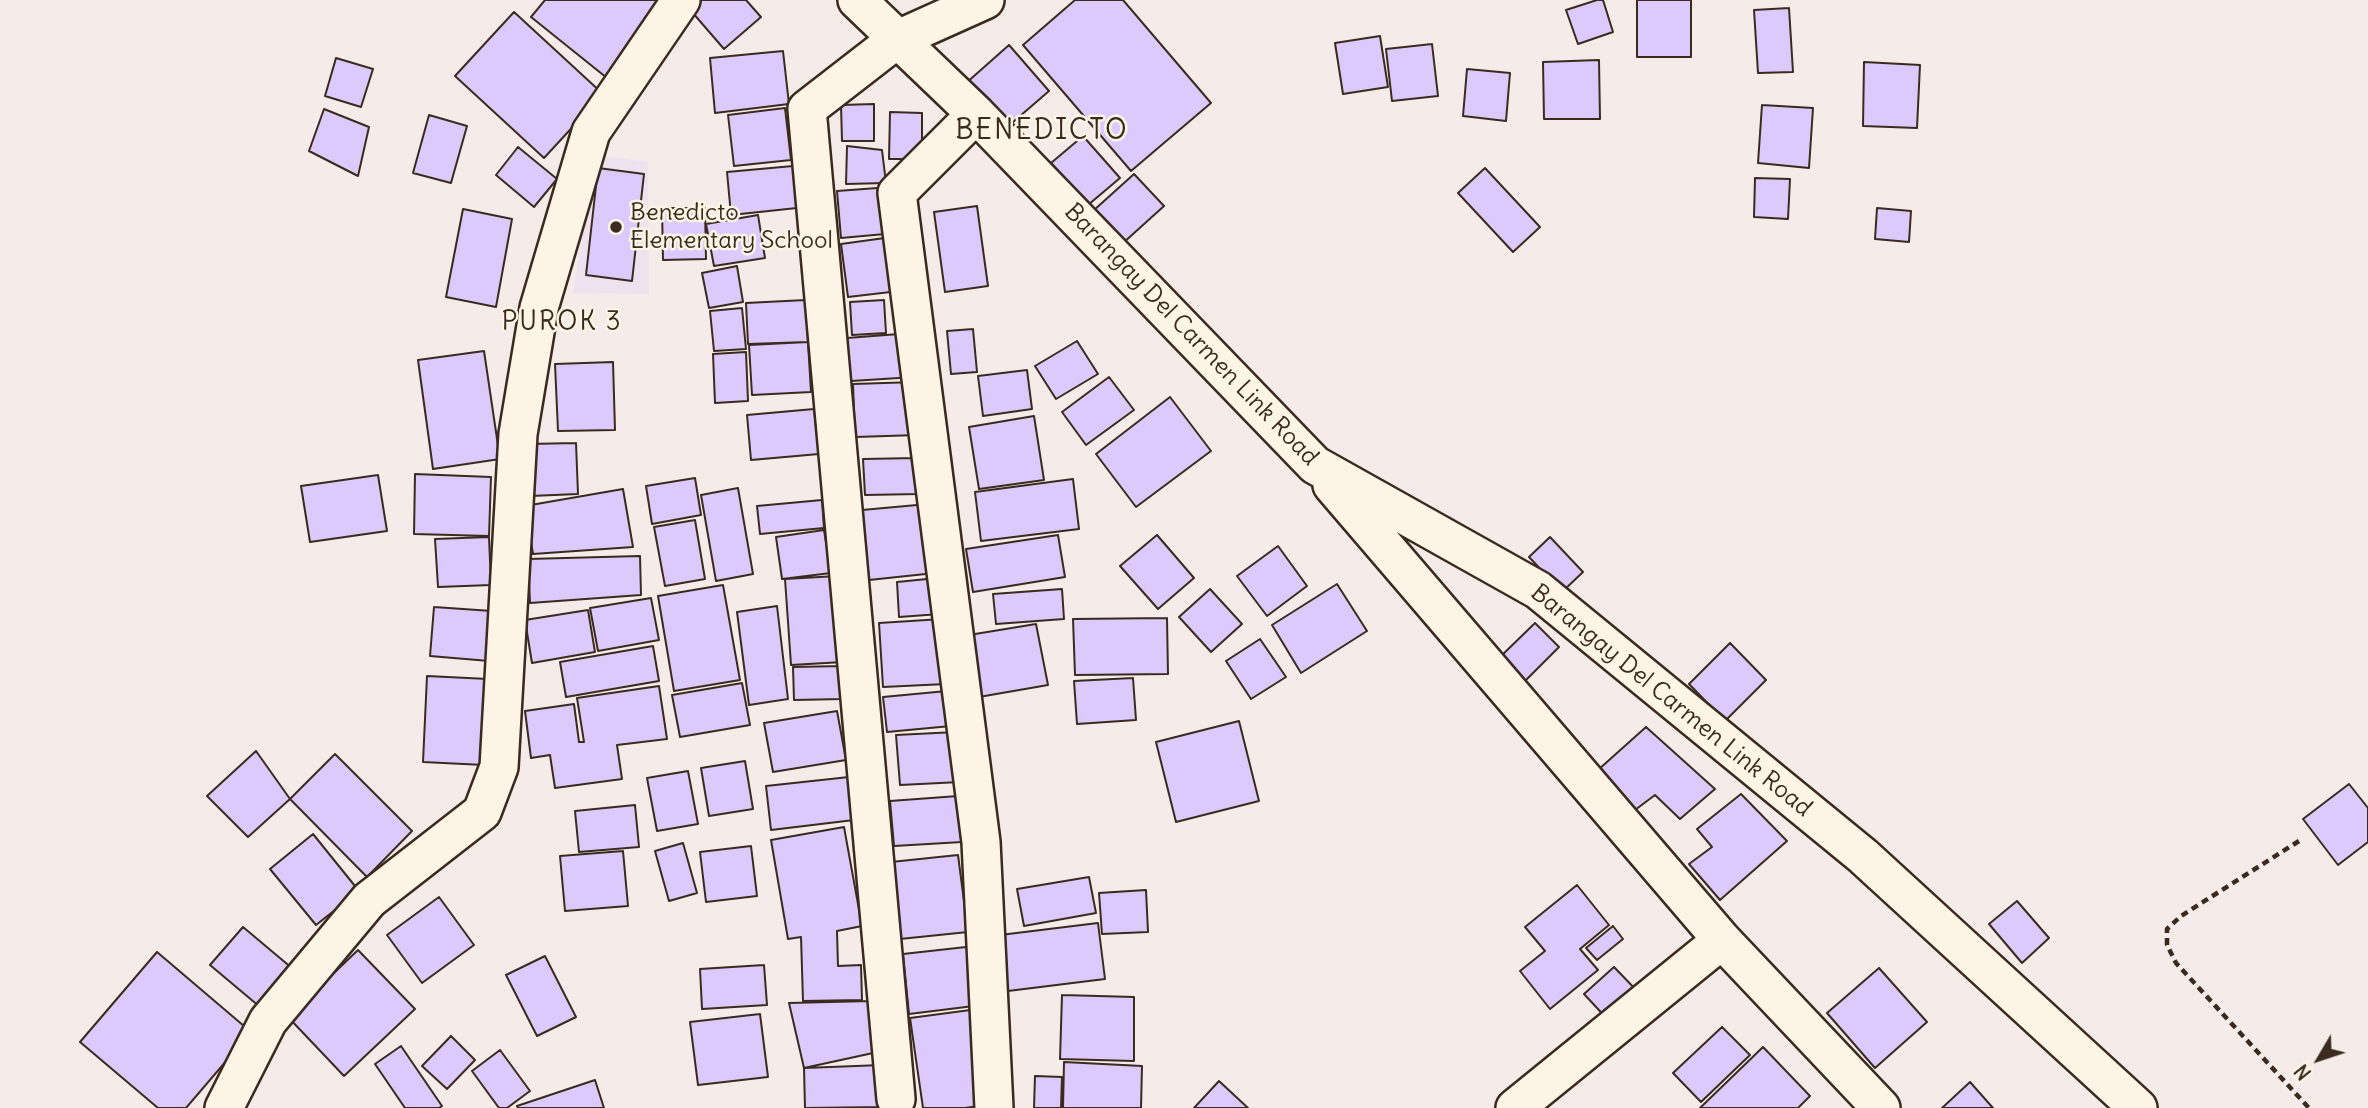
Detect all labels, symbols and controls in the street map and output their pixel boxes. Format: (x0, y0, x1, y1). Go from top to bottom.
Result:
district label: BENEDICTO (956, 114, 1128, 148)
street label: Barangay Del Carmen Link Road (1058, 198, 1324, 472)
place label: Benedicto Elementary School (630, 199, 833, 255)
marker: Benedicto Elementary School (608, 219, 624, 235)
district label: PUROK 3 (502, 307, 622, 339)
street label: Barangay Del Carmen Link Road (1525, 579, 1817, 823)
north arrow (2284, 1024, 2354, 1094)
text: N (2289, 1060, 2316, 1085)

